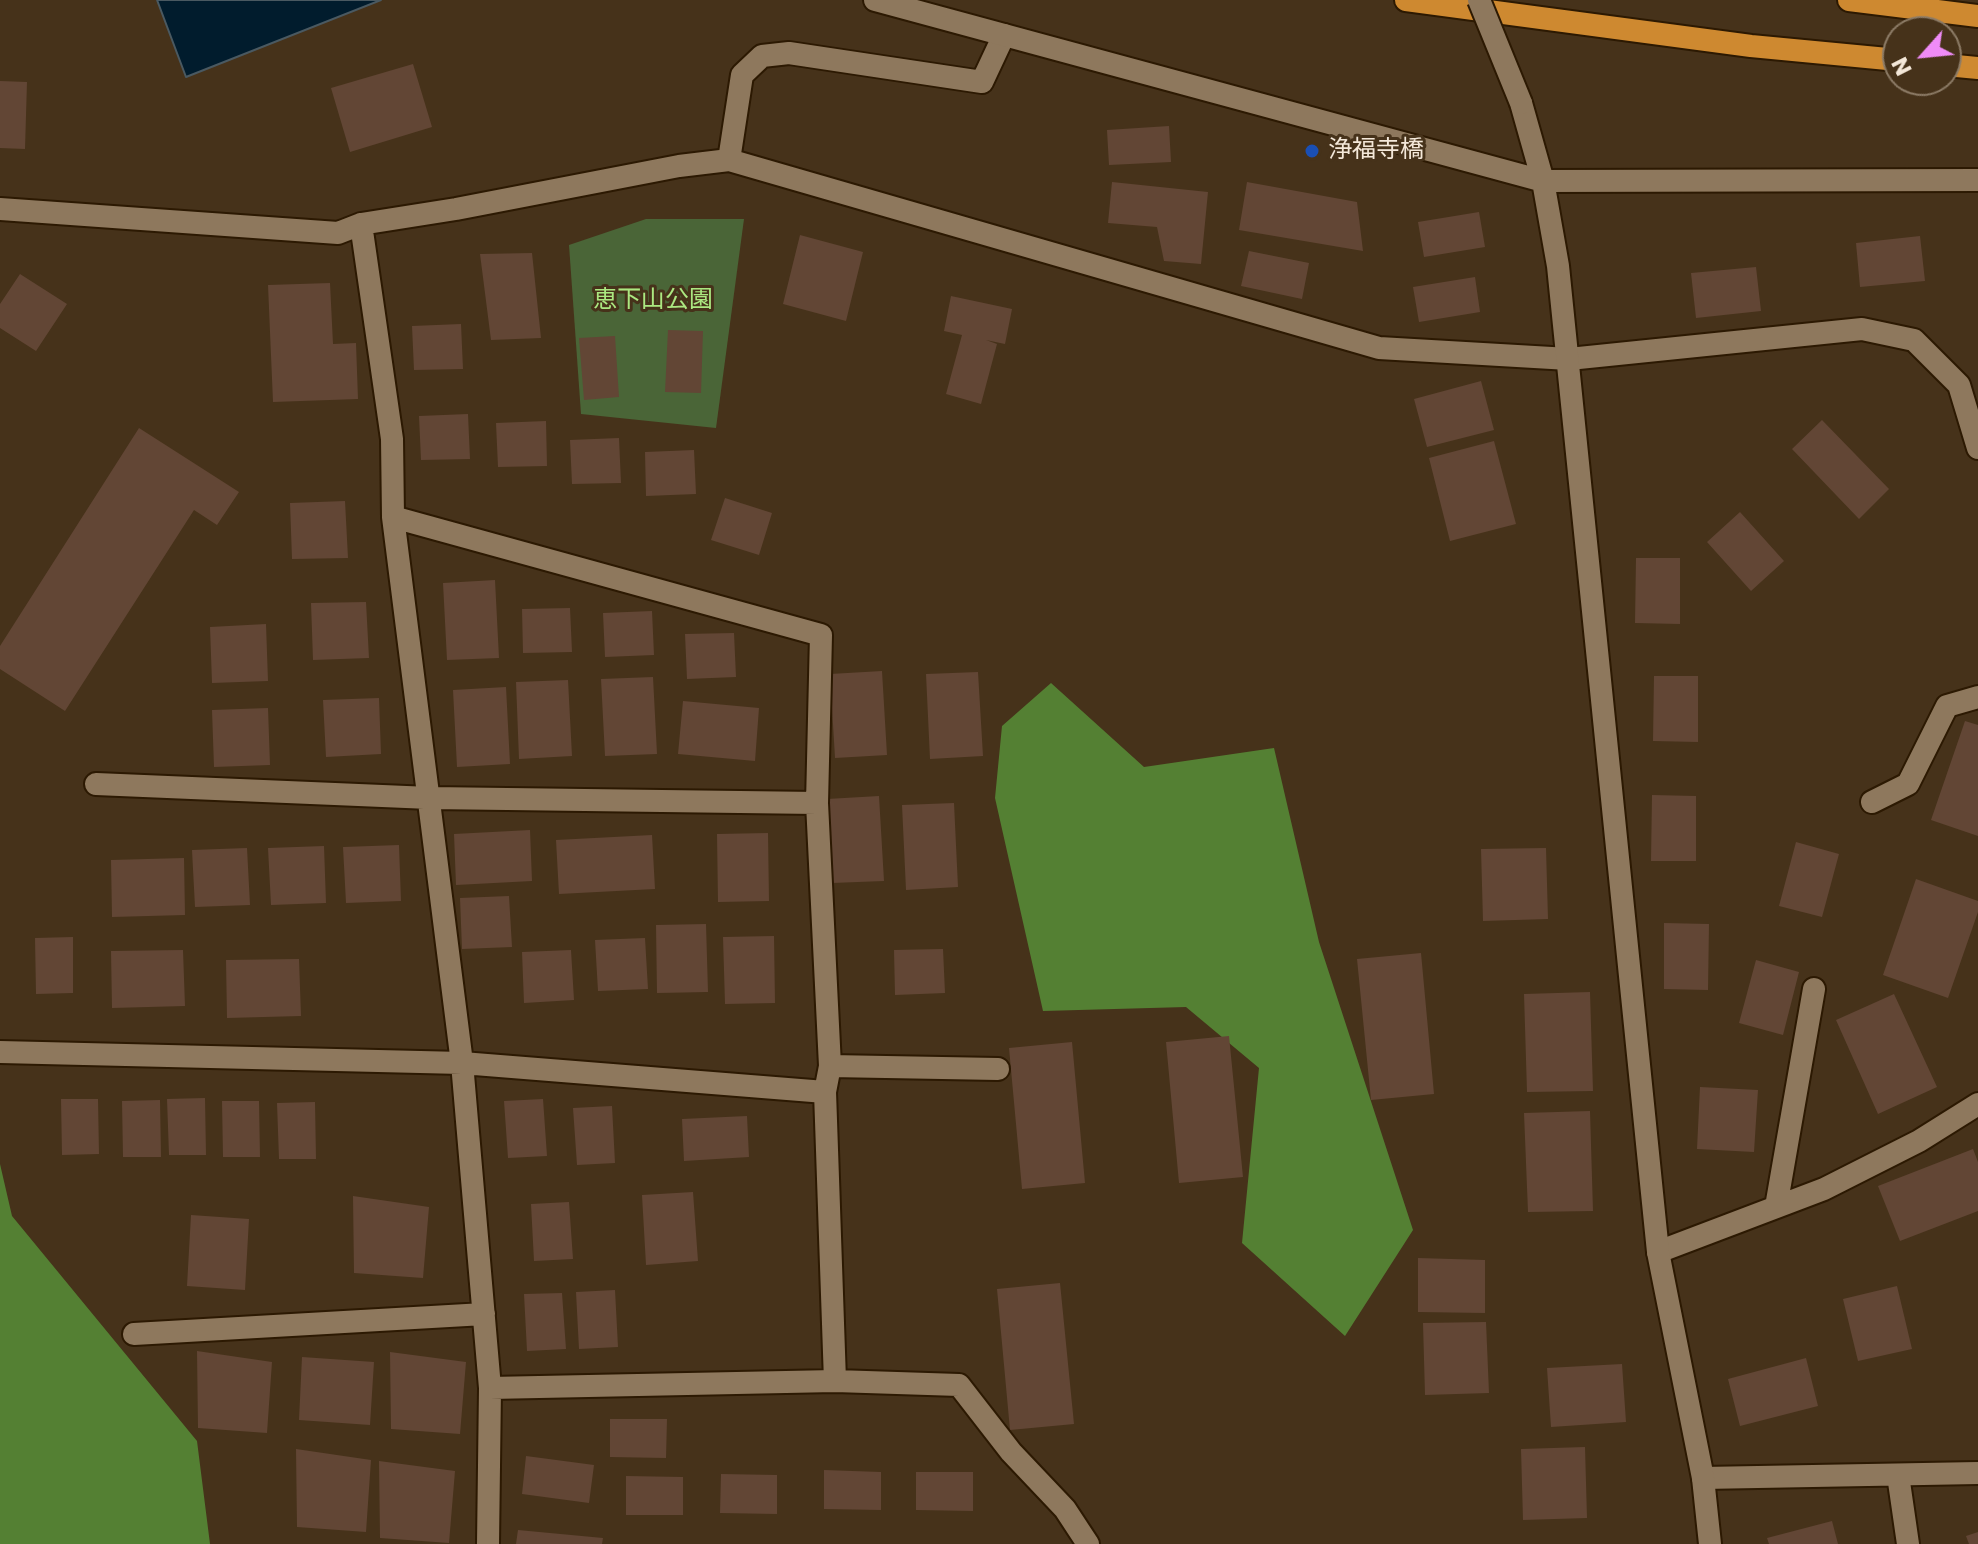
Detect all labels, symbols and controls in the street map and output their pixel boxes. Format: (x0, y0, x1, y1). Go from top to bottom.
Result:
north arrow (1882, 16, 1962, 96)
text: N (1884, 52, 1920, 81)
place label: 浄福寺橋 (1328, 137, 1424, 165)
marker: 浄福寺橋 (1303, 142, 1321, 160)
park label: 恵下山公園 (593, 287, 713, 315)

